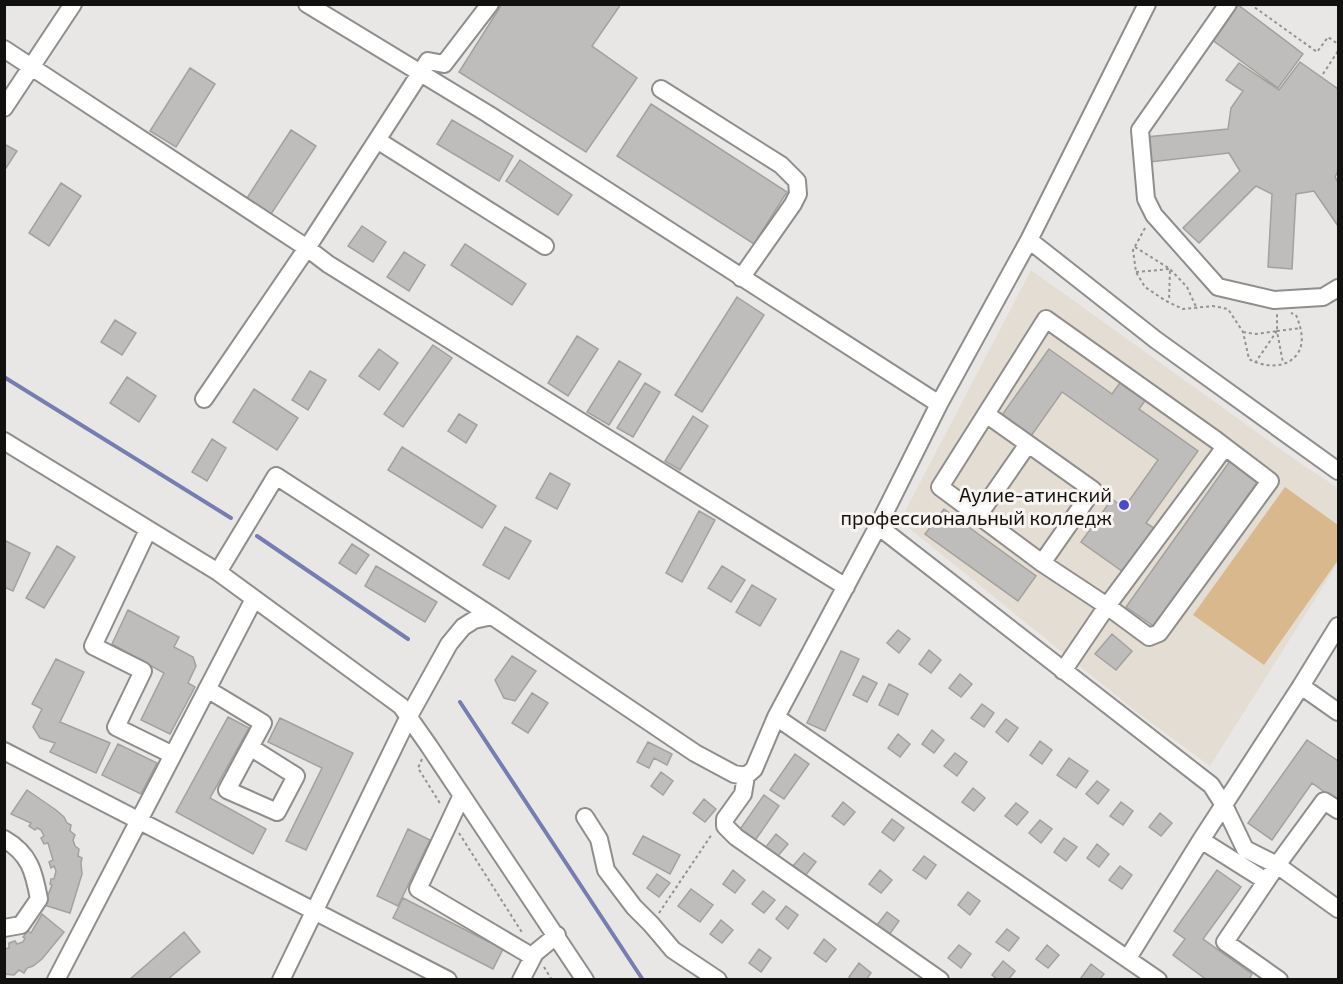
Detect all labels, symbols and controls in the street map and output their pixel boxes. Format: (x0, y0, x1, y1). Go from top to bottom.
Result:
place label: Аулие-атинский профессиональный колледж (841, 482, 1112, 529)
marker: Аулие-атинский профессиональный колледж (1117, 498, 1131, 512)

